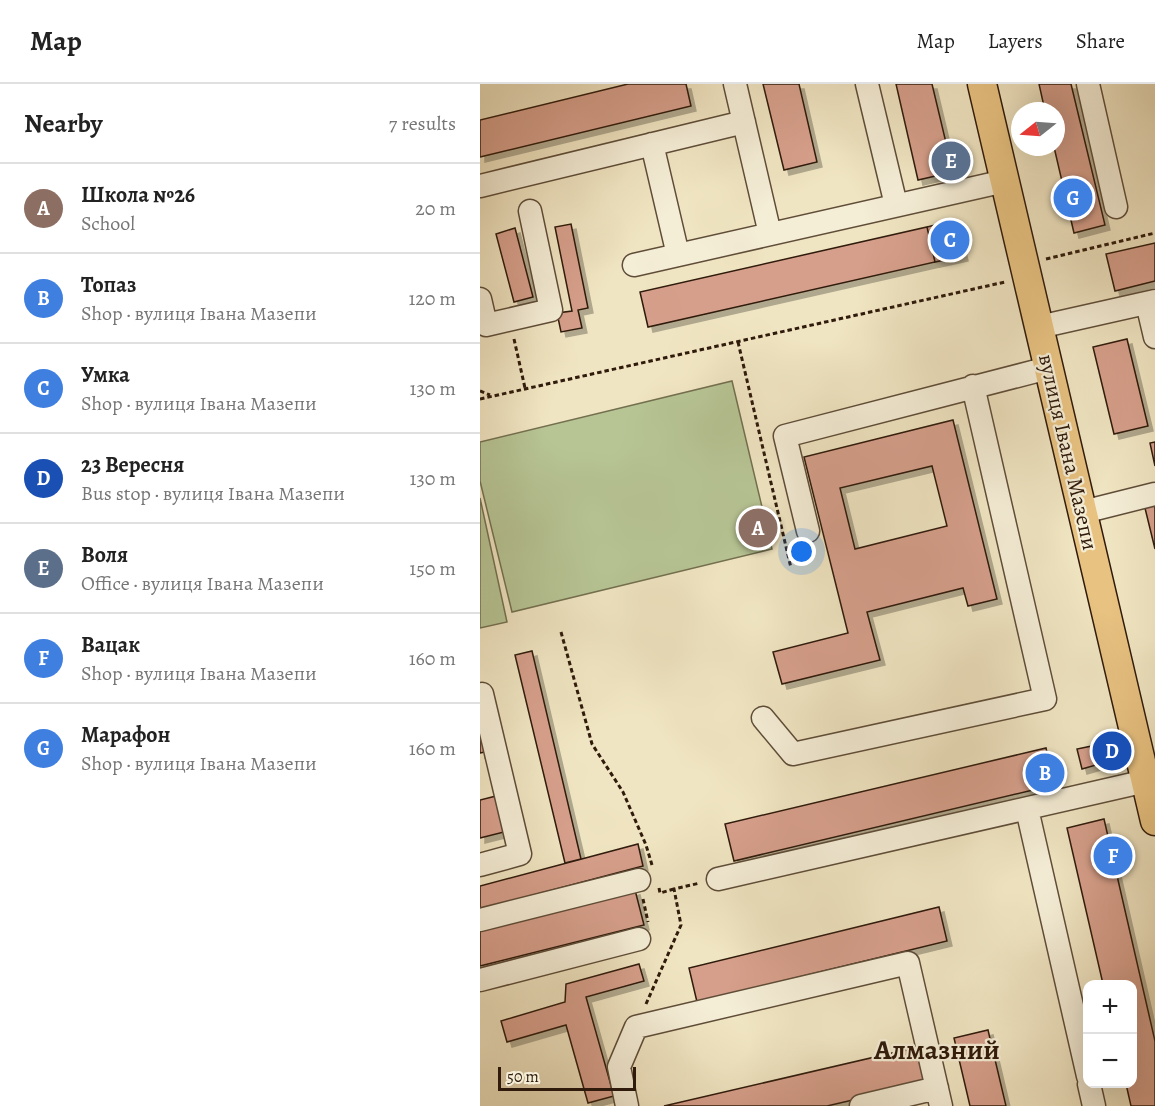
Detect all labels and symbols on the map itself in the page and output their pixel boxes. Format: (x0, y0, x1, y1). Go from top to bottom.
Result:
north arrow (1011, 102, 1065, 156)
pin: E (932, 138, 970, 184)
pin: G (1054, 176, 1092, 220)
pin: C (930, 218, 970, 262)
street label: вулиця Івана Мазепи (1031, 351, 1105, 553)
pin: A (738, 506, 778, 550)
your location (787, 537, 816, 566)
pin: D (1092, 728, 1132, 774)
pin: B (1026, 750, 1064, 796)
pin: F (1094, 834, 1132, 878)
district label: Алмазний (873, 1031, 1000, 1069)
scale bar (498, 1064, 636, 1092)

